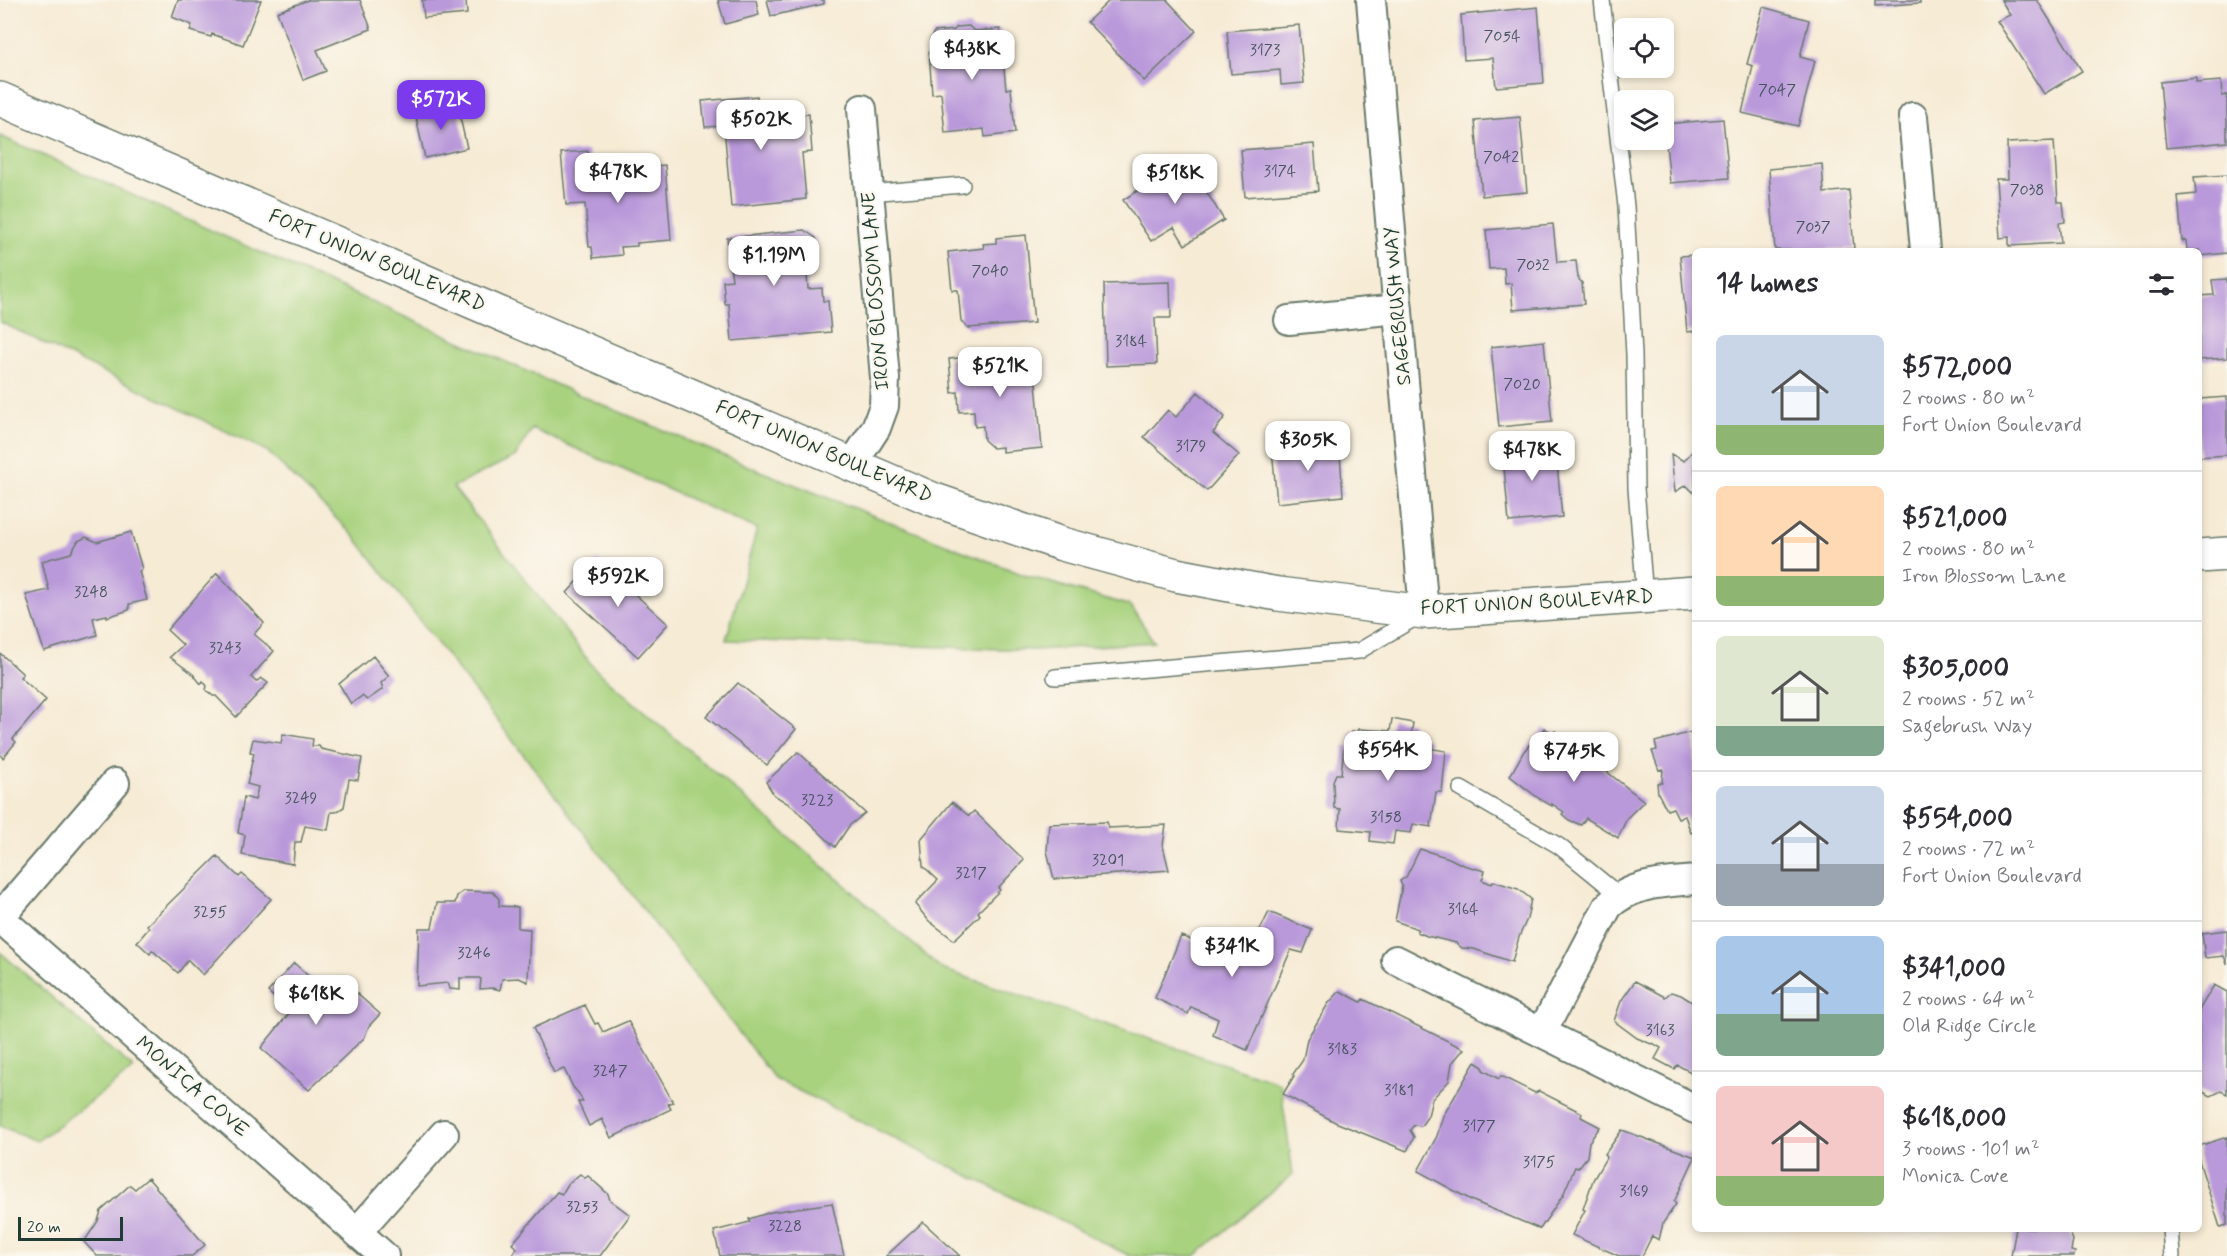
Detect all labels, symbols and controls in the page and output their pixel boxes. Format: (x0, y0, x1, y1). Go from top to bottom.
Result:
map controls (1614, 18, 1674, 150)
button: locate (1614, 18, 1674, 78)
house number: 7054 (1483, 26, 1521, 47)
pin: $438K (930, 30, 1014, 81)
text: $438K (944, 36, 1000, 63)
house number: 3173 (1250, 40, 1280, 61)
pin: $572K (399, 80, 483, 131)
house number: 7047 (1758, 80, 1796, 101)
text: $572K (411, 86, 471, 113)
button: layers (1614, 90, 1674, 150)
pin: $502K (719, 100, 803, 151)
text: $502K (730, 106, 792, 133)
house number: 7042 (1483, 147, 1519, 168)
pin: $478K (576, 153, 660, 204)
pin: $518K (1133, 154, 1217, 205)
text: $478K (589, 159, 647, 186)
text: $518K (1146, 160, 1204, 187)
house number: 3174 (1264, 161, 1296, 182)
house number: 7038 (2010, 180, 2044, 201)
street label: IRON BLOSSOM LANE (856, 191, 896, 391)
street label: FORT UNION BOULEVARD (264, 203, 490, 319)
house number: 7037 (1795, 217, 1831, 238)
street label: SAGEBRUSH WAY (1378, 226, 1418, 386)
pin: $1.19M (725, 236, 823, 287)
text: $1.19M (742, 242, 806, 269)
house number: 7032 (1516, 255, 1550, 276)
house number: 7040 (971, 261, 1009, 282)
text: 14 homes (1716, 267, 1818, 301)
icon: filters (2145, 268, 2178, 301)
house number: 3184 (1115, 331, 1147, 352)
pin: $521K (958, 347, 1042, 398)
text: $572,000 (1902, 351, 2012, 385)
text: $521K (972, 353, 1028, 380)
icon: home (1764, 359, 1836, 431)
house number: 7020 (1503, 374, 1541, 395)
text: 2 rooms · 80 m² (1902, 385, 2035, 412)
street label: FORT UNION BOULEVARD (711, 394, 937, 510)
text: Fort Union Boulevard (1902, 412, 2082, 439)
pin: $305K (1266, 421, 1350, 472)
text: $305K (1279, 427, 1337, 454)
pin: $478K (1490, 431, 1574, 482)
house number: 3179 (1176, 436, 1207, 457)
text: $478K (1503, 437, 1561, 464)
text: $521,000 (1902, 502, 2007, 536)
icon: home (1764, 510, 1836, 582)
text: 2 rooms · 80 m² (1902, 536, 2035, 563)
pin: $592K (576, 557, 660, 608)
text: $592K (587, 563, 649, 590)
text: Iron Blossom Lane (1902, 563, 2067, 590)
house number: 3248 (74, 582, 108, 603)
street label: FORT UNION BOULEVARD (1420, 583, 1654, 623)
house number: 3243 (209, 638, 241, 659)
text: $305,000 (1902, 652, 2009, 686)
icon: home (1764, 660, 1836, 732)
text: 2 rooms · 52 m² (1902, 686, 2035, 713)
text: Sagebrush Way (1902, 713, 2032, 740)
pin: $554K (1346, 731, 1430, 782)
pin: $745K (1532, 732, 1616, 783)
text: $554K (1358, 737, 1418, 764)
text: $745K (1543, 738, 1605, 765)
house number: 3249 (285, 788, 318, 809)
house number: 3223 (801, 790, 833, 811)
text: $554,000 (1902, 802, 2013, 836)
house number: 3158 (1370, 807, 1402, 828)
icon: home (1764, 810, 1836, 882)
text: 2 rooms · 72 m² (1902, 836, 2035, 863)
house number: 3201 (1092, 850, 1124, 871)
house number: 3217 (955, 863, 987, 884)
text: Fort Union Boulevard (1902, 863, 2082, 890)
house number: 3164 (1448, 899, 1478, 920)
house number: 3255 (193, 902, 227, 923)
pin: $341K (1190, 927, 1274, 978)
text: $341K (1205, 933, 1259, 960)
house number: 3246 (457, 943, 491, 964)
text: $341,000 (1902, 952, 2006, 986)
icon: home (1764, 960, 1836, 1032)
pin: $618K (274, 975, 358, 1026)
text: $618K (288, 981, 344, 1008)
text: 2 rooms · 64 m² (1902, 986, 2035, 1013)
text: Old Ridge Circle (1902, 1013, 2037, 1040)
house number: 3163 (1646, 1020, 1674, 1041)
street label: MONICA COVE (129, 1030, 255, 1144)
house number: 3183 (1327, 1039, 1357, 1060)
house number: 3247 (593, 1061, 628, 1082)
house number: 3181 (1384, 1080, 1414, 1101)
text: $618,000 (1902, 1102, 2007, 1136)
icon: home (1764, 1110, 1836, 1182)
house number: 3177 (1463, 1116, 1496, 1137)
text: 3 rooms · 101 m² (1902, 1136, 2040, 1163)
house number: 3175 (1523, 1152, 1555, 1173)
text: Monica Cove (1902, 1163, 2009, 1190)
house number: 3169 (1619, 1181, 1649, 1202)
house number: 3253 (566, 1197, 598, 1218)
scale bar (18, 1214, 123, 1242)
house number: 3228 (768, 1216, 802, 1237)
text: 20 m (27, 1217, 61, 1238)

